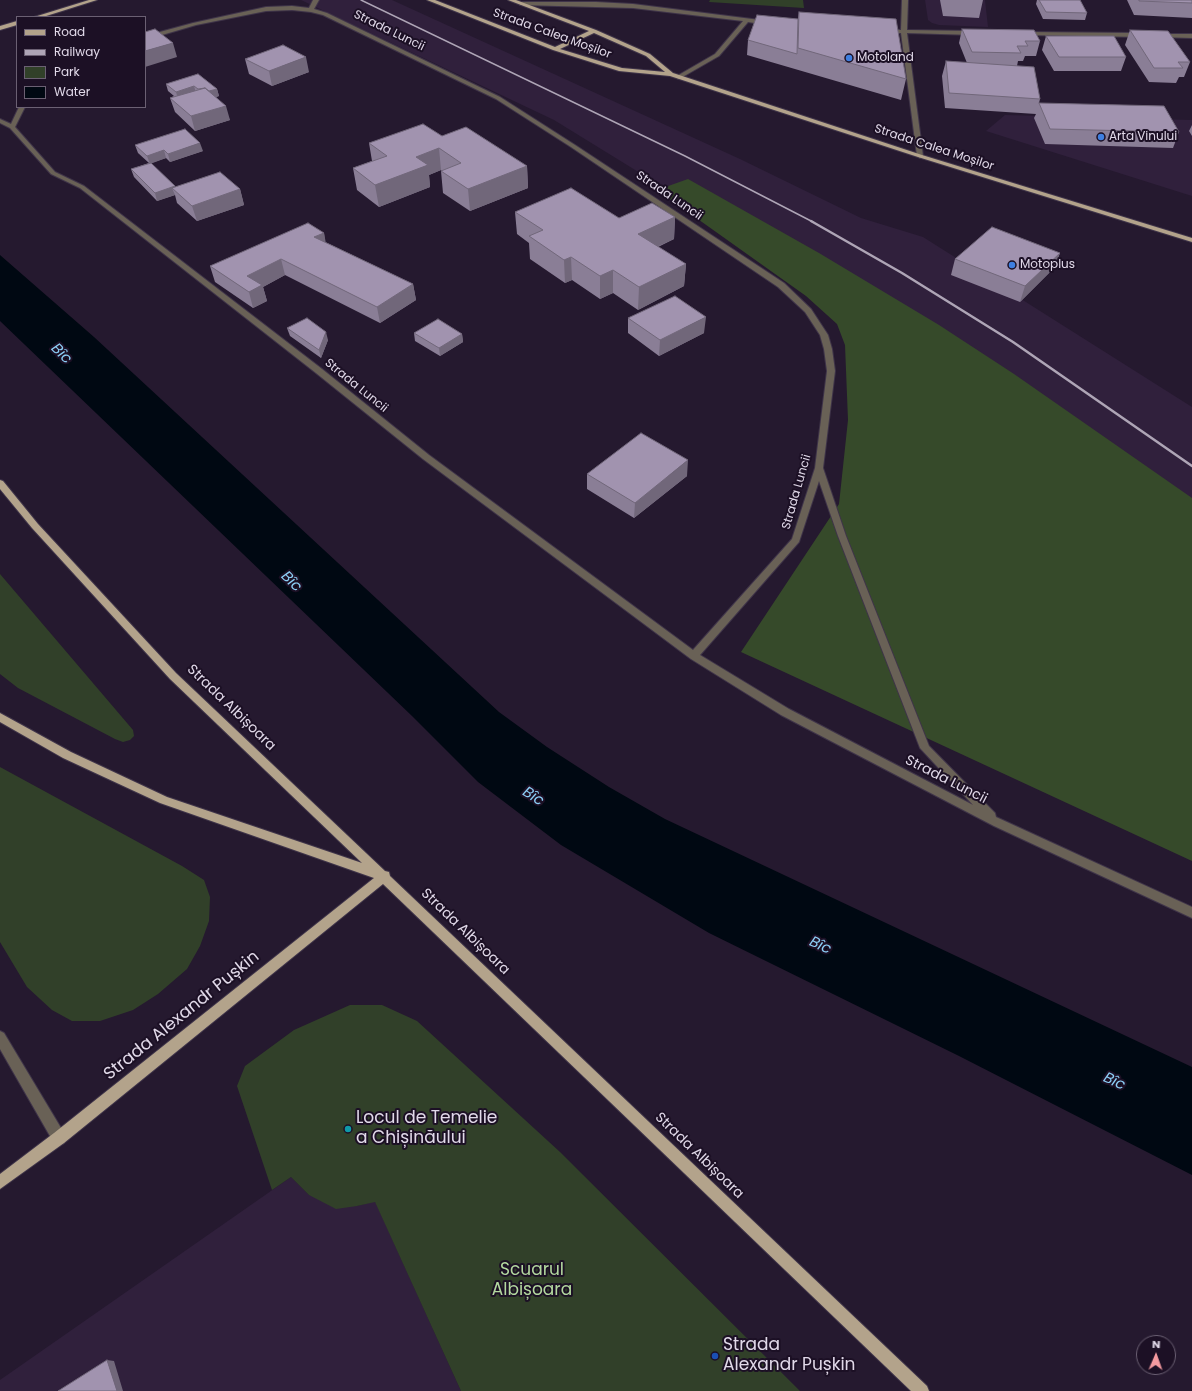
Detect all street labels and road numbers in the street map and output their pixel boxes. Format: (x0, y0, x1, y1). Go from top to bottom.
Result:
street label: Strada Calea Moșilor (491, 6, 613, 62)
street label: Strada Luncii (351, 8, 427, 54)
street label: Strada Calea Moșilor (872, 122, 996, 174)
street label: Strada Luncii (633, 168, 705, 224)
street label: Strada Luncii (321, 356, 391, 416)
street label: Strada Luncii (779, 453, 815, 531)
street label: Strada Albișoara (183, 661, 279, 755)
street label: Strada Luncii (902, 752, 990, 808)
street label: Strada Albișoara (417, 885, 513, 979)
street label: Strada Alexandr Pușkin (100, 947, 264, 1085)
street label: Strada Albișoara (651, 1109, 747, 1203)

